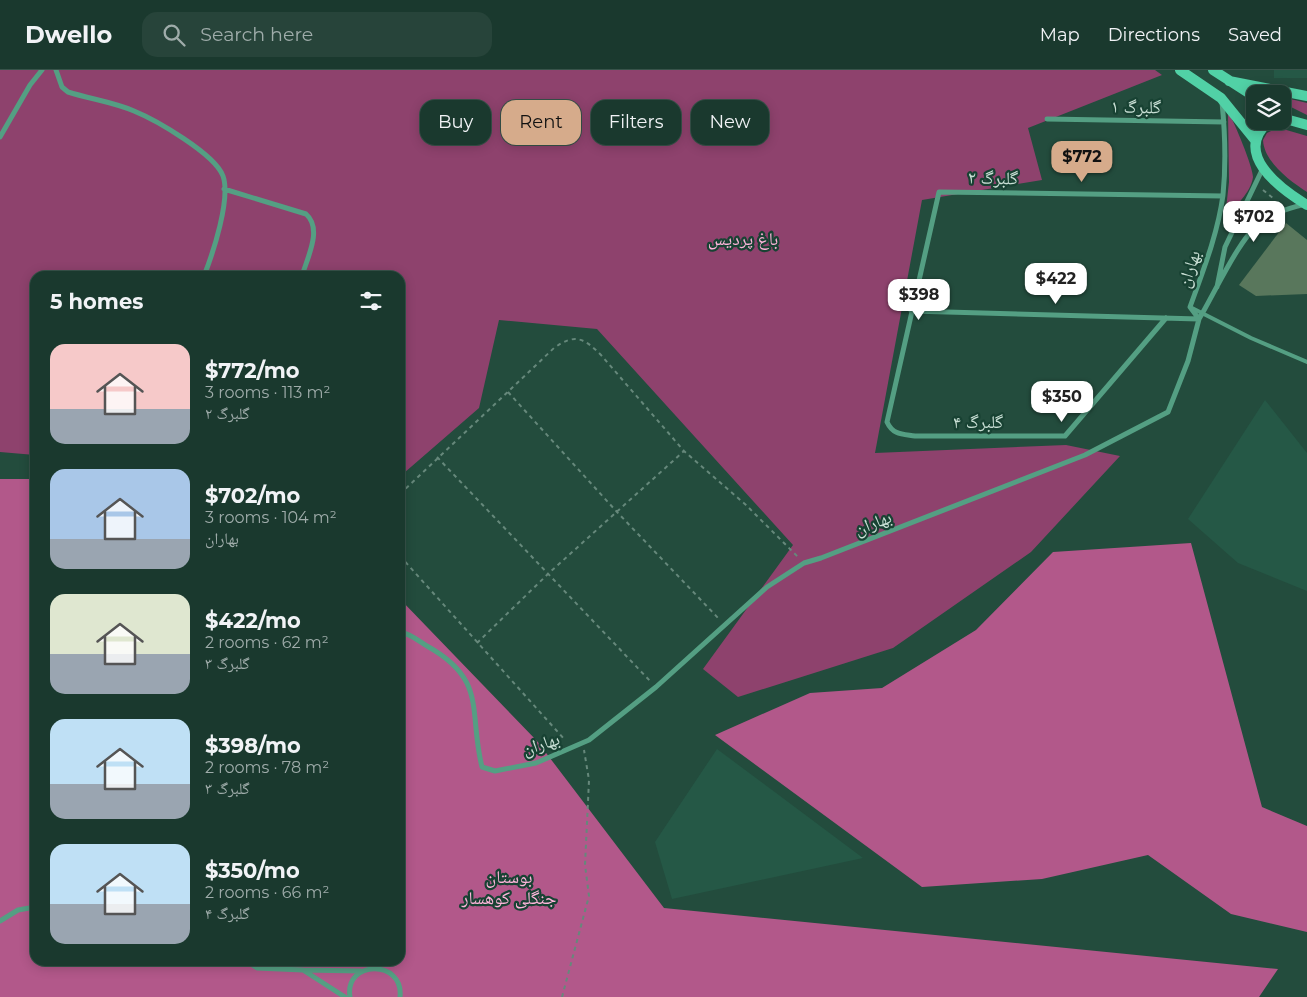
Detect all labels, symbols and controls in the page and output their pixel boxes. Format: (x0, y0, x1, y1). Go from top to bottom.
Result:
search box (142, 12, 492, 57)
text: Dwello (25, 20, 112, 49)
icon: search (160, 21, 188, 49)
text: Search here (200, 23, 313, 46)
text: Map (1040, 24, 1080, 46)
text: Directions (1108, 24, 1200, 46)
text: Saved (1228, 24, 1282, 46)
map controls (1246, 85, 1291, 130)
button: layers (1246, 85, 1291, 130)
street label: گلبرگ ۱ (1111, 96, 1162, 118)
chip: Buy (420, 100, 491, 145)
chip: Rent (501, 100, 581, 145)
chip: Filters (591, 100, 681, 145)
chip: New (691, 100, 769, 145)
pin: $772 (1052, 140, 1112, 183)
text: $772 (1062, 147, 1102, 166)
street label: گلبرگ ۲ (968, 167, 1019, 189)
pin: $702 (1224, 200, 1284, 243)
text: $702 (1234, 207, 1274, 226)
park label: باغ پردیس (708, 228, 778, 250)
street label: بهاران (1173, 247, 1205, 291)
pin: $422 (1026, 262, 1086, 305)
text: $422 (1036, 269, 1076, 288)
pin: $398 (889, 278, 949, 321)
text: $398 (899, 285, 939, 304)
icon: filters (357, 287, 385, 315)
text: 5 homes (50, 289, 143, 314)
text: $772/mo (205, 358, 300, 383)
icon: home (90, 364, 150, 424)
pin: $350 (1032, 380, 1092, 423)
text: 3 rooms · 113 m² (205, 383, 330, 402)
text: $350 (1042, 387, 1082, 406)
text: گلبرگ ۲ (205, 404, 250, 423)
street label: گلبرگ ۴ (953, 411, 1004, 433)
text: $702/mo (205, 483, 300, 508)
icon: home (90, 489, 150, 549)
street label: بهاران (851, 506, 895, 540)
text: 3 rooms · 104 m² (205, 508, 337, 527)
text: بهاران (205, 529, 239, 548)
text: $422/mo (205, 608, 301, 633)
icon: home (90, 614, 150, 674)
text: 2 rooms · 62 m² (205, 633, 329, 652)
text: گلبرگ ۳ (205, 654, 250, 673)
street label: بهاران (519, 728, 563, 760)
text: $398/mo (205, 733, 301, 758)
icon: home (90, 739, 150, 799)
text: 2 rooms · 78 m² (205, 758, 329, 777)
text: گلبرگ ۳ (205, 779, 250, 798)
text: $350/mo (205, 858, 300, 883)
icon: home (90, 864, 150, 924)
park label: بوستان جنگلی کوهسار (461, 866, 556, 909)
text: 2 rooms · 66 m² (205, 883, 329, 902)
text: گلبرگ ۴ (205, 904, 250, 923)

